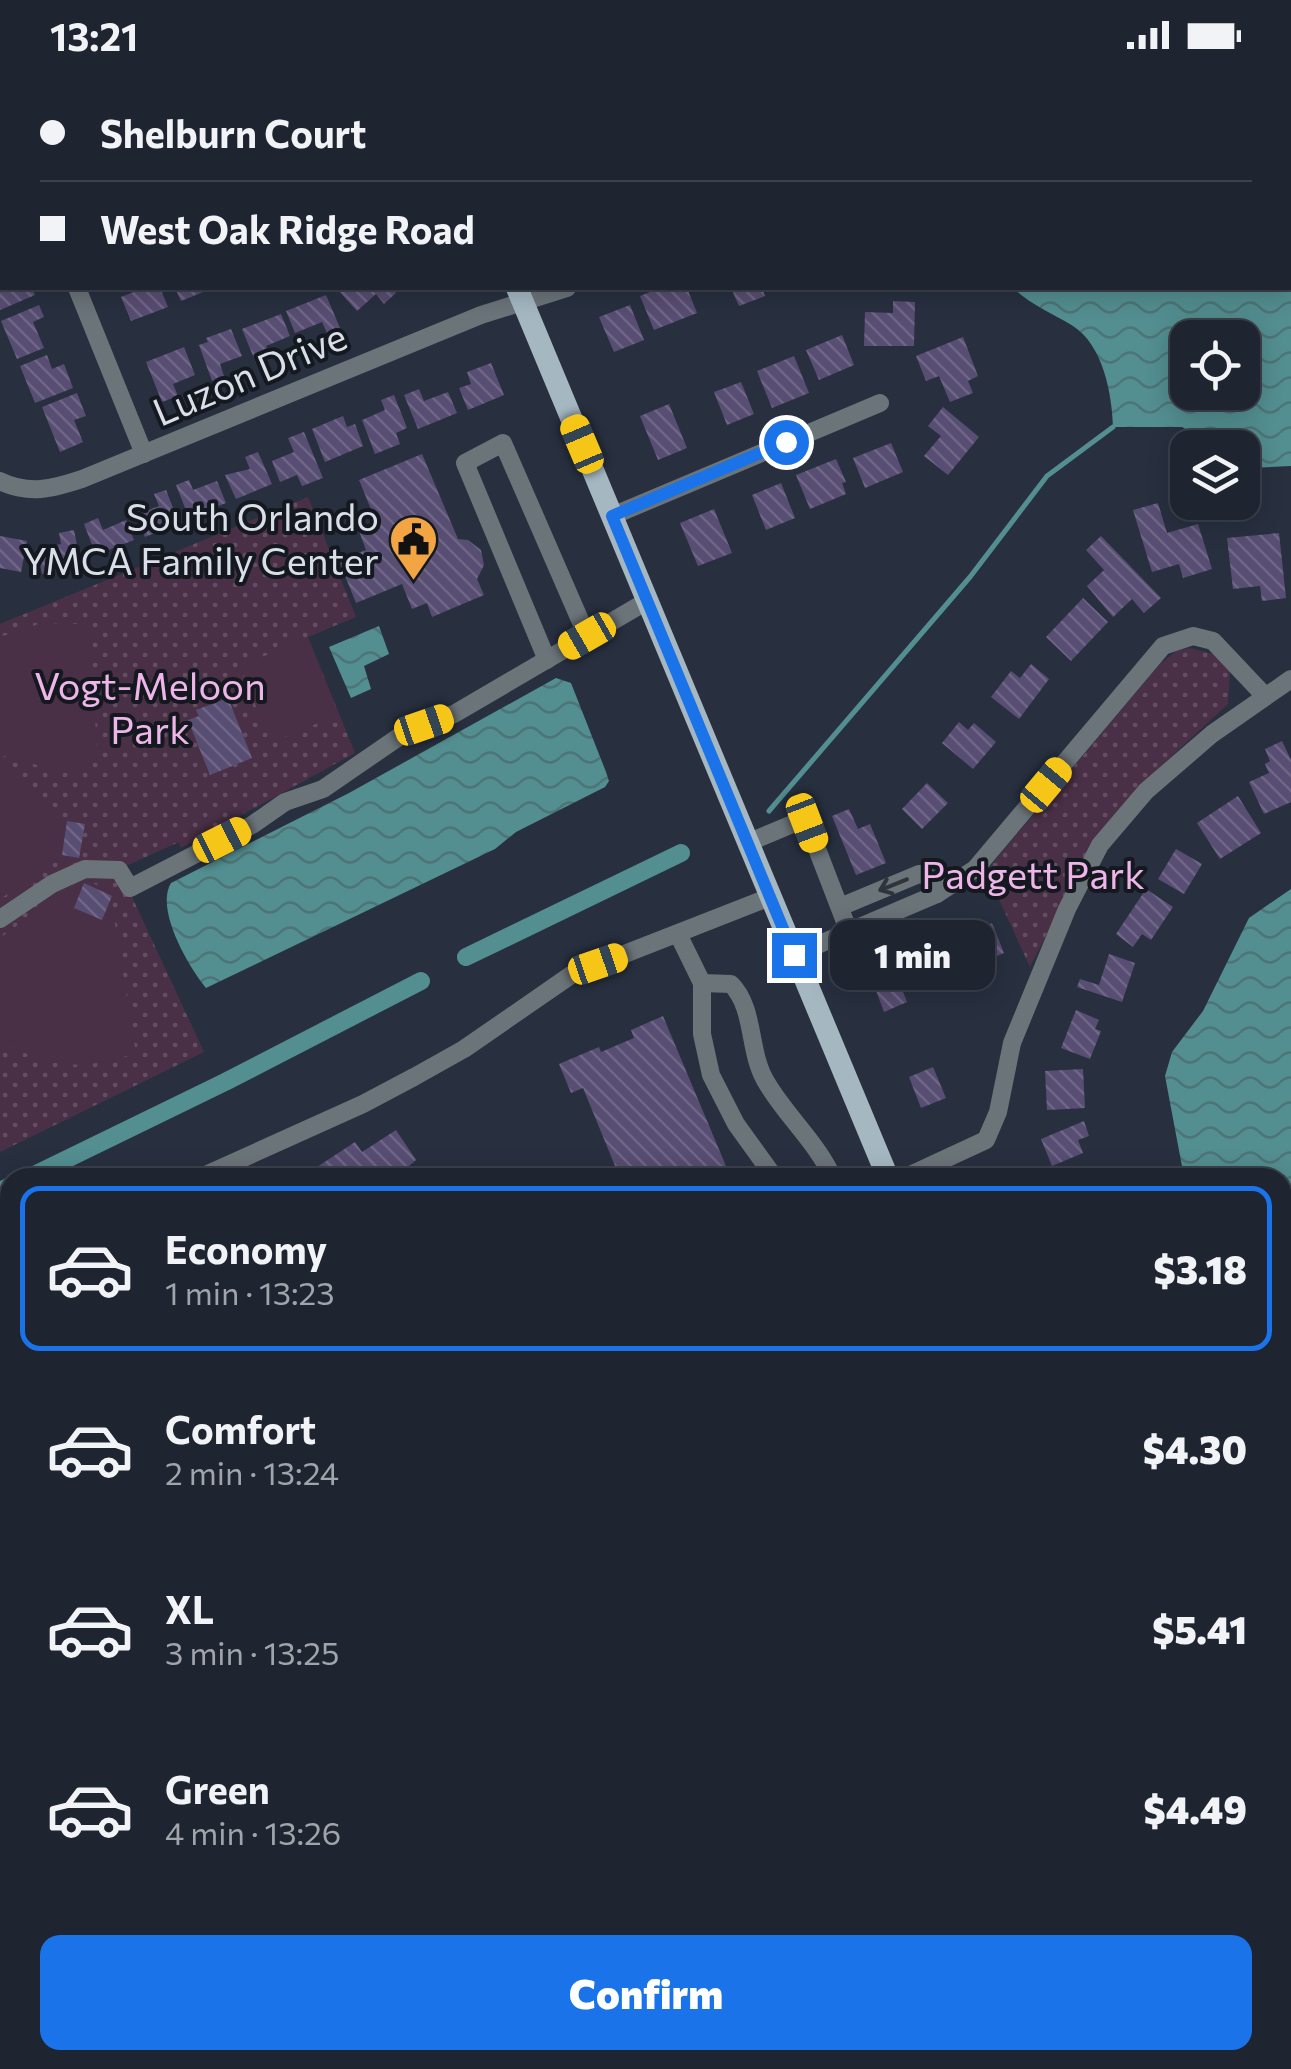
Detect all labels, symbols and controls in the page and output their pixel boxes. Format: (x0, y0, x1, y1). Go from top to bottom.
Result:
text: 13:21 (50, 12, 138, 59)
text: Shelburn Court (100, 109, 366, 156)
text: West Oak Ridge Road (100, 205, 475, 252)
street label: Luzon Drive (145, 311, 353, 434)
map controls (1170, 320, 1260, 520)
button: locate (1170, 320, 1260, 410)
car (556, 411, 608, 477)
route start (764, 420, 809, 465)
button: layers (1170, 430, 1260, 520)
place label: South Orlando YMCA Family Center (22, 492, 379, 583)
public building icon: South Orlando YMCA Family Center (388, 514, 440, 582)
car (554, 608, 620, 664)
park label: Vogt-Meloon Park (34, 661, 266, 752)
car (391, 701, 457, 749)
car (1015, 752, 1077, 818)
car (782, 790, 832, 856)
car (188, 813, 256, 867)
park label: Padgett Park (921, 850, 1145, 897)
one-way arrow (878, 877, 908, 895)
callout: 1 min (829, 920, 994, 990)
route end (772, 933, 817, 978)
text: 1 min (874, 935, 951, 975)
car (565, 940, 631, 988)
icon: car (45, 1224, 135, 1314)
text: Economy (165, 1225, 327, 1272)
text: $3.18 (1154, 1245, 1247, 1292)
text: 1 min · 13:23 (165, 1272, 335, 1312)
icon: car (45, 1404, 135, 1494)
text: Comfort (165, 1405, 316, 1452)
text: $4.30 (1143, 1425, 1247, 1472)
text: 2 min · 13:24 (165, 1452, 339, 1492)
icon: car (45, 1584, 135, 1674)
text: XL (165, 1585, 214, 1632)
text: $5.41 (1152, 1605, 1247, 1652)
text: 3 min · 13:25 (165, 1632, 339, 1672)
icon: car (45, 1764, 135, 1854)
text: Green (165, 1765, 270, 1812)
text: $4.49 (1144, 1785, 1247, 1832)
text: 4 min · 13:26 (165, 1812, 341, 1852)
button: Confirm (40, 1935, 1252, 2050)

